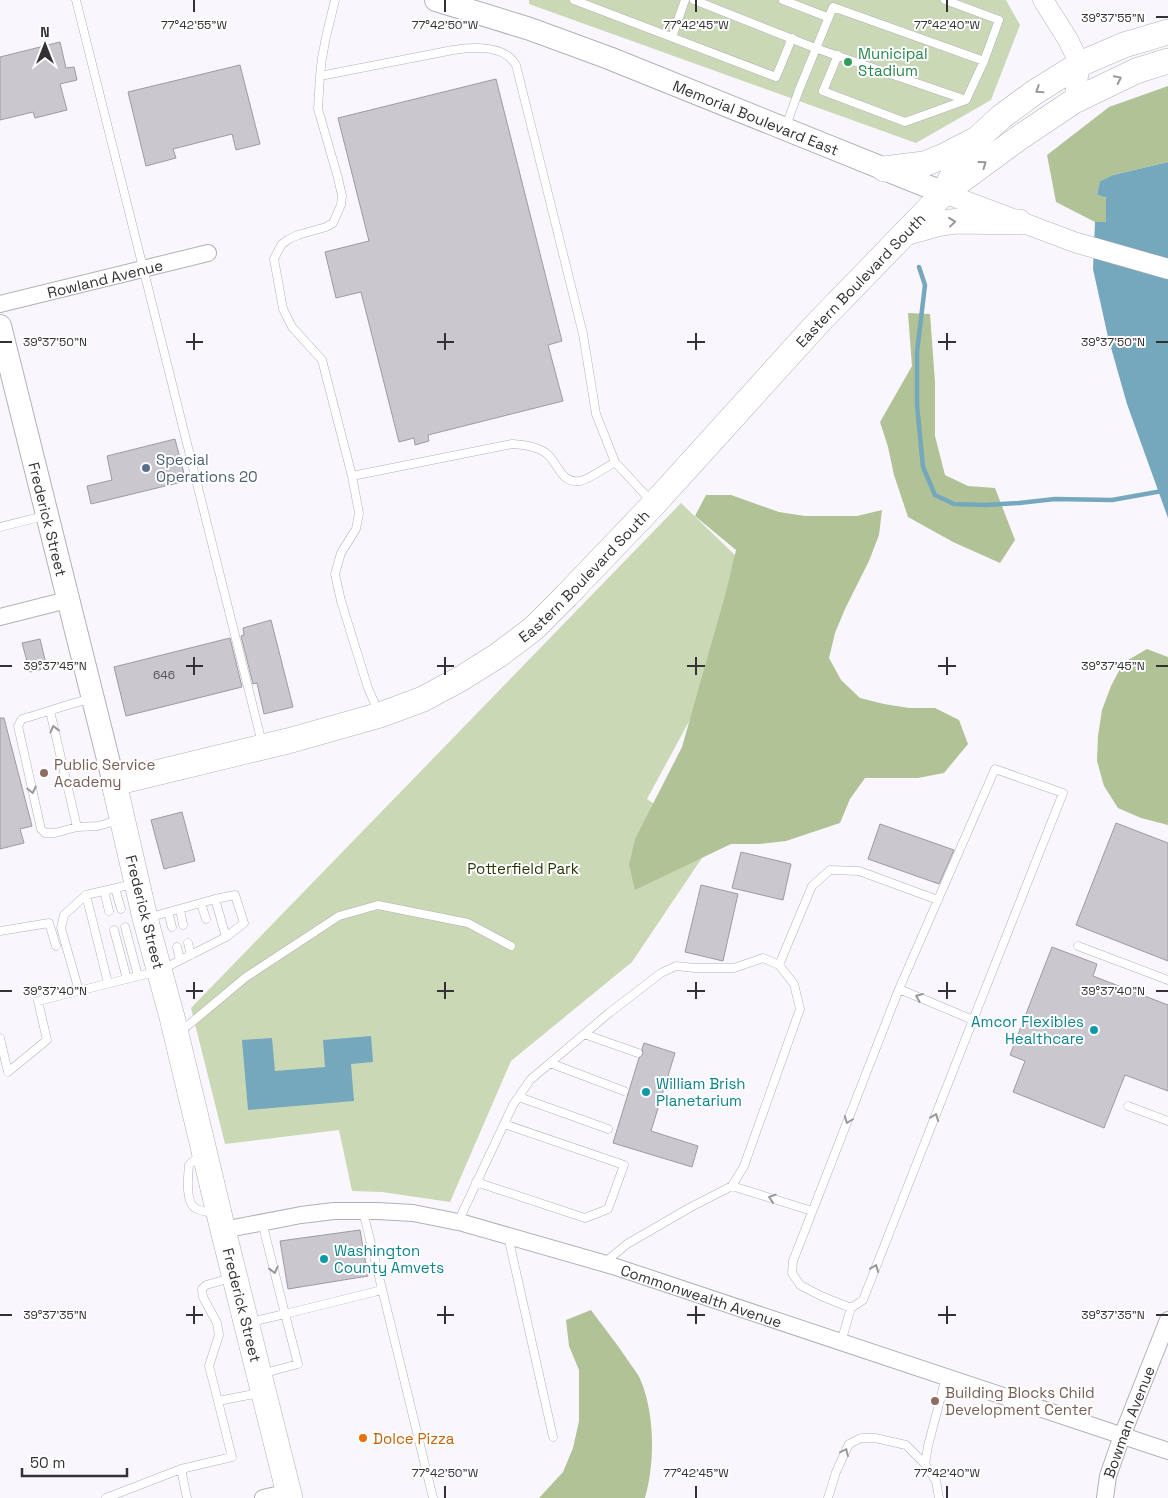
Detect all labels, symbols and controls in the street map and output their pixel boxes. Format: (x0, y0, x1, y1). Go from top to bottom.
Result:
text: 39°37'55"N (1081, 10, 1145, 26)
text: 77°42'55"W (161, 17, 227, 33)
text: 77°42'50"W (412, 17, 479, 33)
text: 77°42'45"W (663, 17, 729, 33)
text: 77°42'40"W (914, 17, 981, 33)
north arrow (20, 20, 70, 70)
text: N (40, 23, 50, 41)
place label: Municipal Stadium (858, 44, 928, 80)
marker: Municipal Stadium (842, 56, 854, 68)
street label: Memorial Boulevard East (670, 75, 842, 159)
one-way arrow (1113, 75, 1122, 86)
one-way arrow (1035, 84, 1045, 93)
one-way arrow (977, 161, 987, 170)
street label: Eastern Boulevard South (791, 209, 929, 351)
one-way arrow (949, 217, 957, 228)
street label: Rowland Avenue (45, 255, 165, 302)
text: 39°37'50"N (23, 334, 87, 350)
text: 39°37'50"N (1081, 334, 1145, 350)
place label: Special Operations 20 (156, 450, 258, 486)
street label: Frederick Street (25, 460, 72, 578)
marker: Special Operations 20 (140, 462, 152, 474)
street label: Eastern Boulevard South (515, 505, 653, 646)
text: 39°37'45"N (23, 658, 87, 674)
text: 39°37'45"N (1081, 658, 1145, 674)
house number: 646 (153, 667, 175, 683)
one-way arrow (49, 724, 60, 733)
place label: Public Service Academy (54, 755, 155, 791)
marker: Public Service Academy (38, 767, 50, 779)
one-way arrow (26, 786, 37, 795)
street label: Frederick Street (122, 853, 168, 971)
park label: Potterfield Park (467, 859, 579, 878)
text: 39°37'40"N (23, 983, 87, 999)
text: 39°37'40"N (1081, 983, 1145, 999)
one-way arrow (915, 993, 924, 1004)
place label: Amcor Flexibles Healthcare (971, 1012, 1084, 1048)
marker: Amcor Flexibles Healthcare (1088, 1024, 1100, 1036)
place label: William Brish Planetarium (656, 1074, 746, 1110)
marker: William Brish Planetarium (640, 1086, 652, 1098)
one-way arrow (929, 1113, 939, 1121)
one-way arrow (844, 1115, 854, 1124)
one-way arrow (768, 1194, 777, 1204)
place label: Washington County Amvets (334, 1241, 444, 1277)
street label: Frederick Street (219, 1246, 265, 1364)
marker: Washington County Amvets (318, 1253, 330, 1265)
street label: Commonwealth Avenue (618, 1260, 785, 1331)
one-way arrow (869, 1264, 880, 1273)
one-way arrow (268, 1265, 279, 1274)
text: 39°37'35"N (23, 1307, 87, 1323)
text: 39°37'35"N (1081, 1307, 1145, 1323)
street label: Bowman Avenue (1099, 1363, 1158, 1481)
place label: Building Blocks Child Development Center (945, 1383, 1095, 1419)
marker: Building Blocks Child Development Center (929, 1395, 941, 1407)
place label: Dolce Pizza (373, 1429, 455, 1448)
marker: Dolce Pizza (357, 1432, 369, 1444)
scale bar (22, 1446, 128, 1478)
one-way arrow (839, 1449, 849, 1458)
text: 50 m (30, 1453, 65, 1472)
text: 77°42'50"W (412, 1465, 479, 1481)
text: 77°42'45"W (663, 1465, 729, 1481)
text: 77°42'40"W (914, 1465, 981, 1481)

